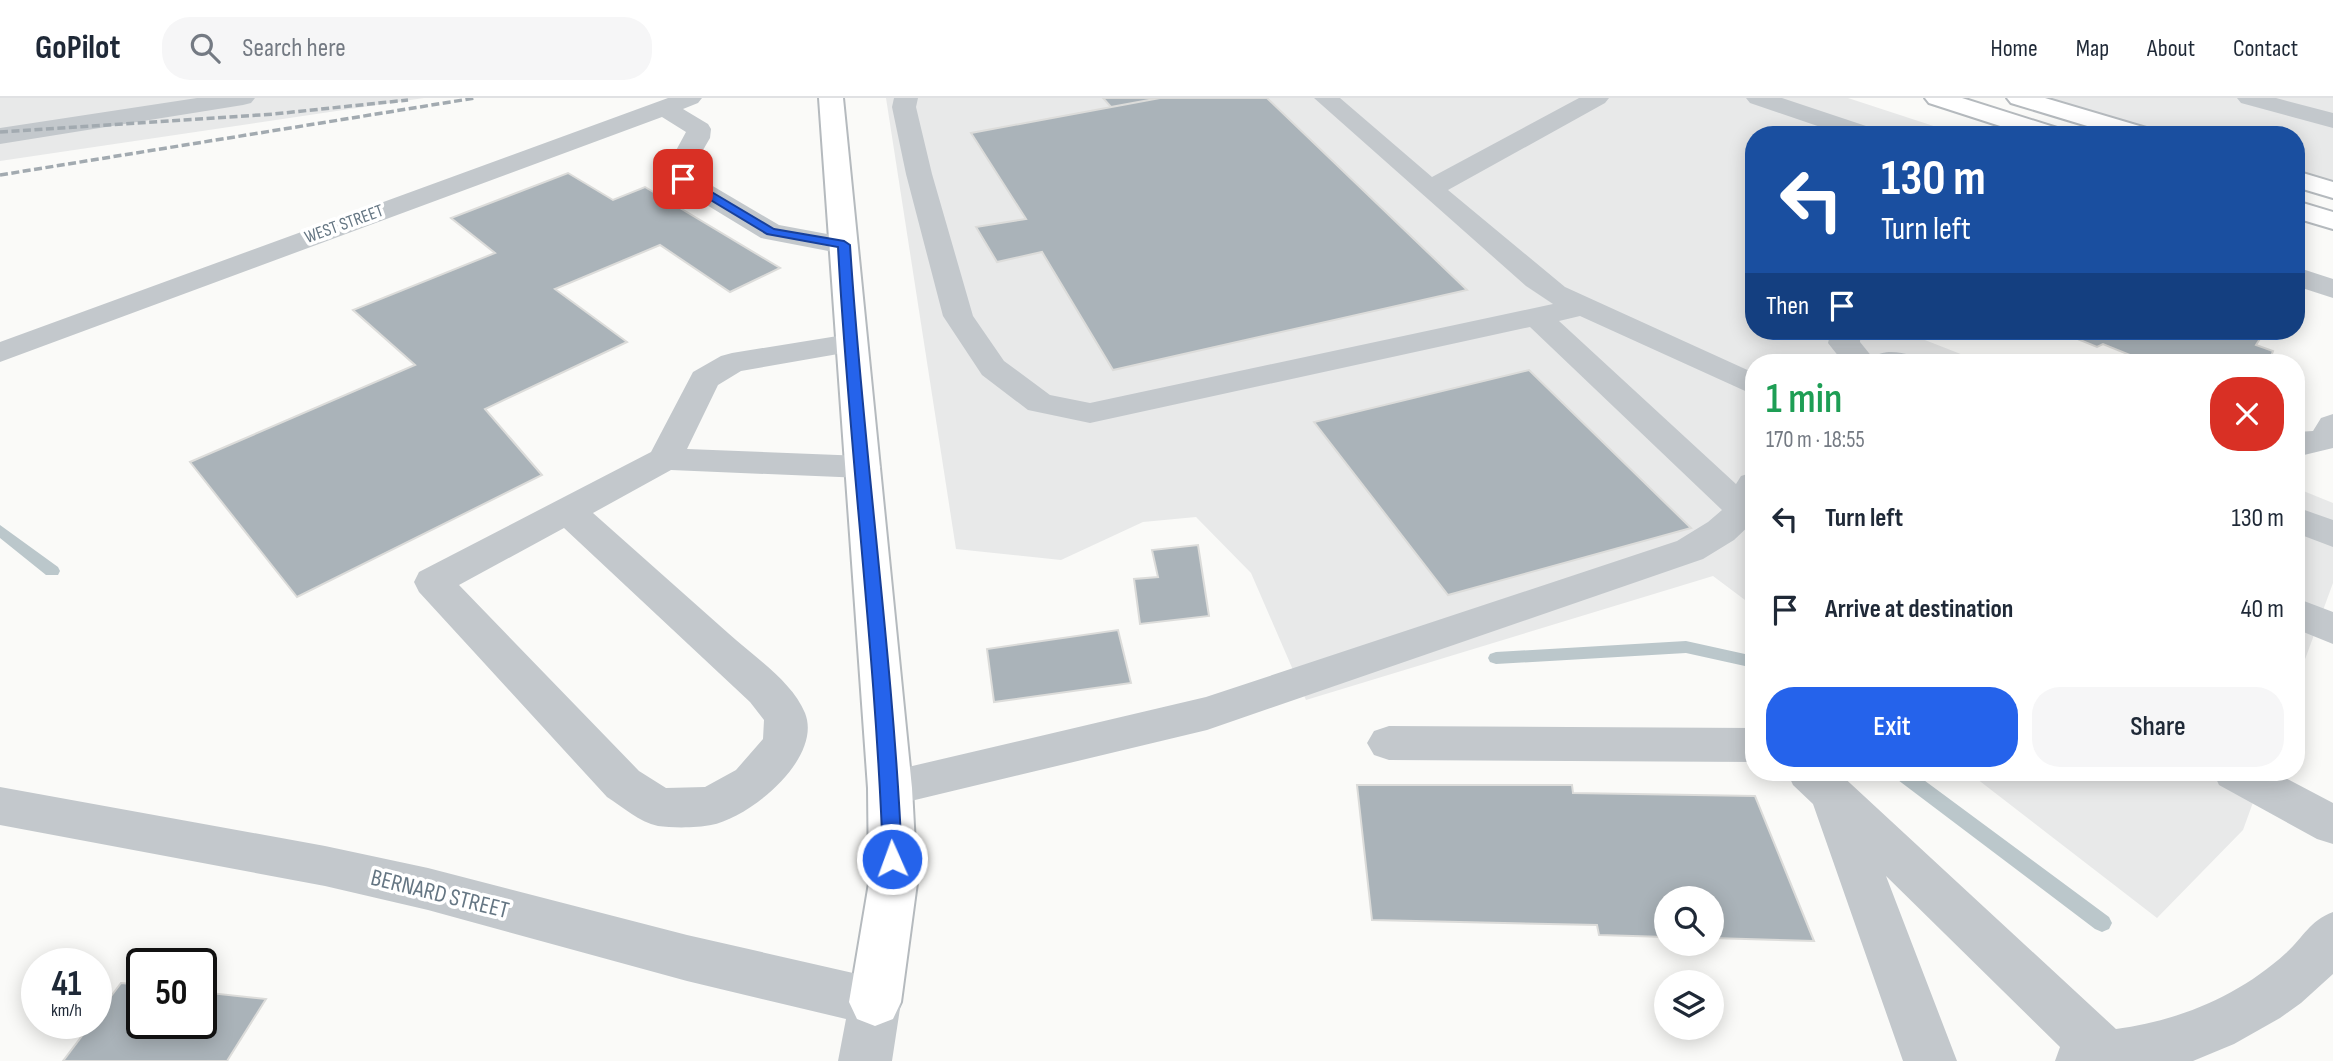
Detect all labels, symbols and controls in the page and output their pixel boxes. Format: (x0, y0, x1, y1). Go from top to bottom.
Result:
search box (162, 17, 652, 80)
text: GoPilot (35, 28, 120, 68)
icon: search (186, 29, 224, 67)
text: Search here (242, 33, 346, 64)
text: Home (1990, 34, 2038, 63)
text: Map (2076, 34, 2109, 63)
text: About (2147, 34, 2195, 63)
text: Contact (2233, 34, 2298, 63)
pin (653, 149, 713, 209)
text: 130 m (1881, 150, 1986, 209)
icon: left (1766, 154, 1857, 245)
icon: arrive (664, 160, 702, 198)
street label: WEST STREET (302, 200, 386, 248)
text: Turn left (1881, 210, 1971, 249)
icon: arrive (1823, 287, 1861, 325)
text: Then (1766, 291, 1809, 322)
text: 1 min (1766, 374, 1842, 425)
button: close (2210, 377, 2284, 451)
text: 170 m · 18:55 (1766, 426, 1865, 454)
icon: left (1766, 500, 1804, 538)
text: Turn left (1825, 503, 1903, 534)
text: 130 m (2232, 503, 2284, 534)
icon: arrive (1766, 591, 1804, 629)
text: Arrive at destination (1825, 594, 2013, 625)
text: 40 m (2241, 594, 2284, 625)
button: Exit (1766, 687, 2018, 767)
button: Share (2032, 687, 2284, 767)
position arrow (855, 822, 929, 896)
street label: BERNARD STREET (368, 863, 512, 925)
map controls (1654, 886, 1724, 1040)
button: search (1654, 886, 1724, 956)
speed limit sign: 50 (126, 948, 217, 1039)
text: 41 (51, 963, 82, 1006)
button: layers (1654, 970, 1724, 1040)
text: km/h (51, 1000, 82, 1021)

